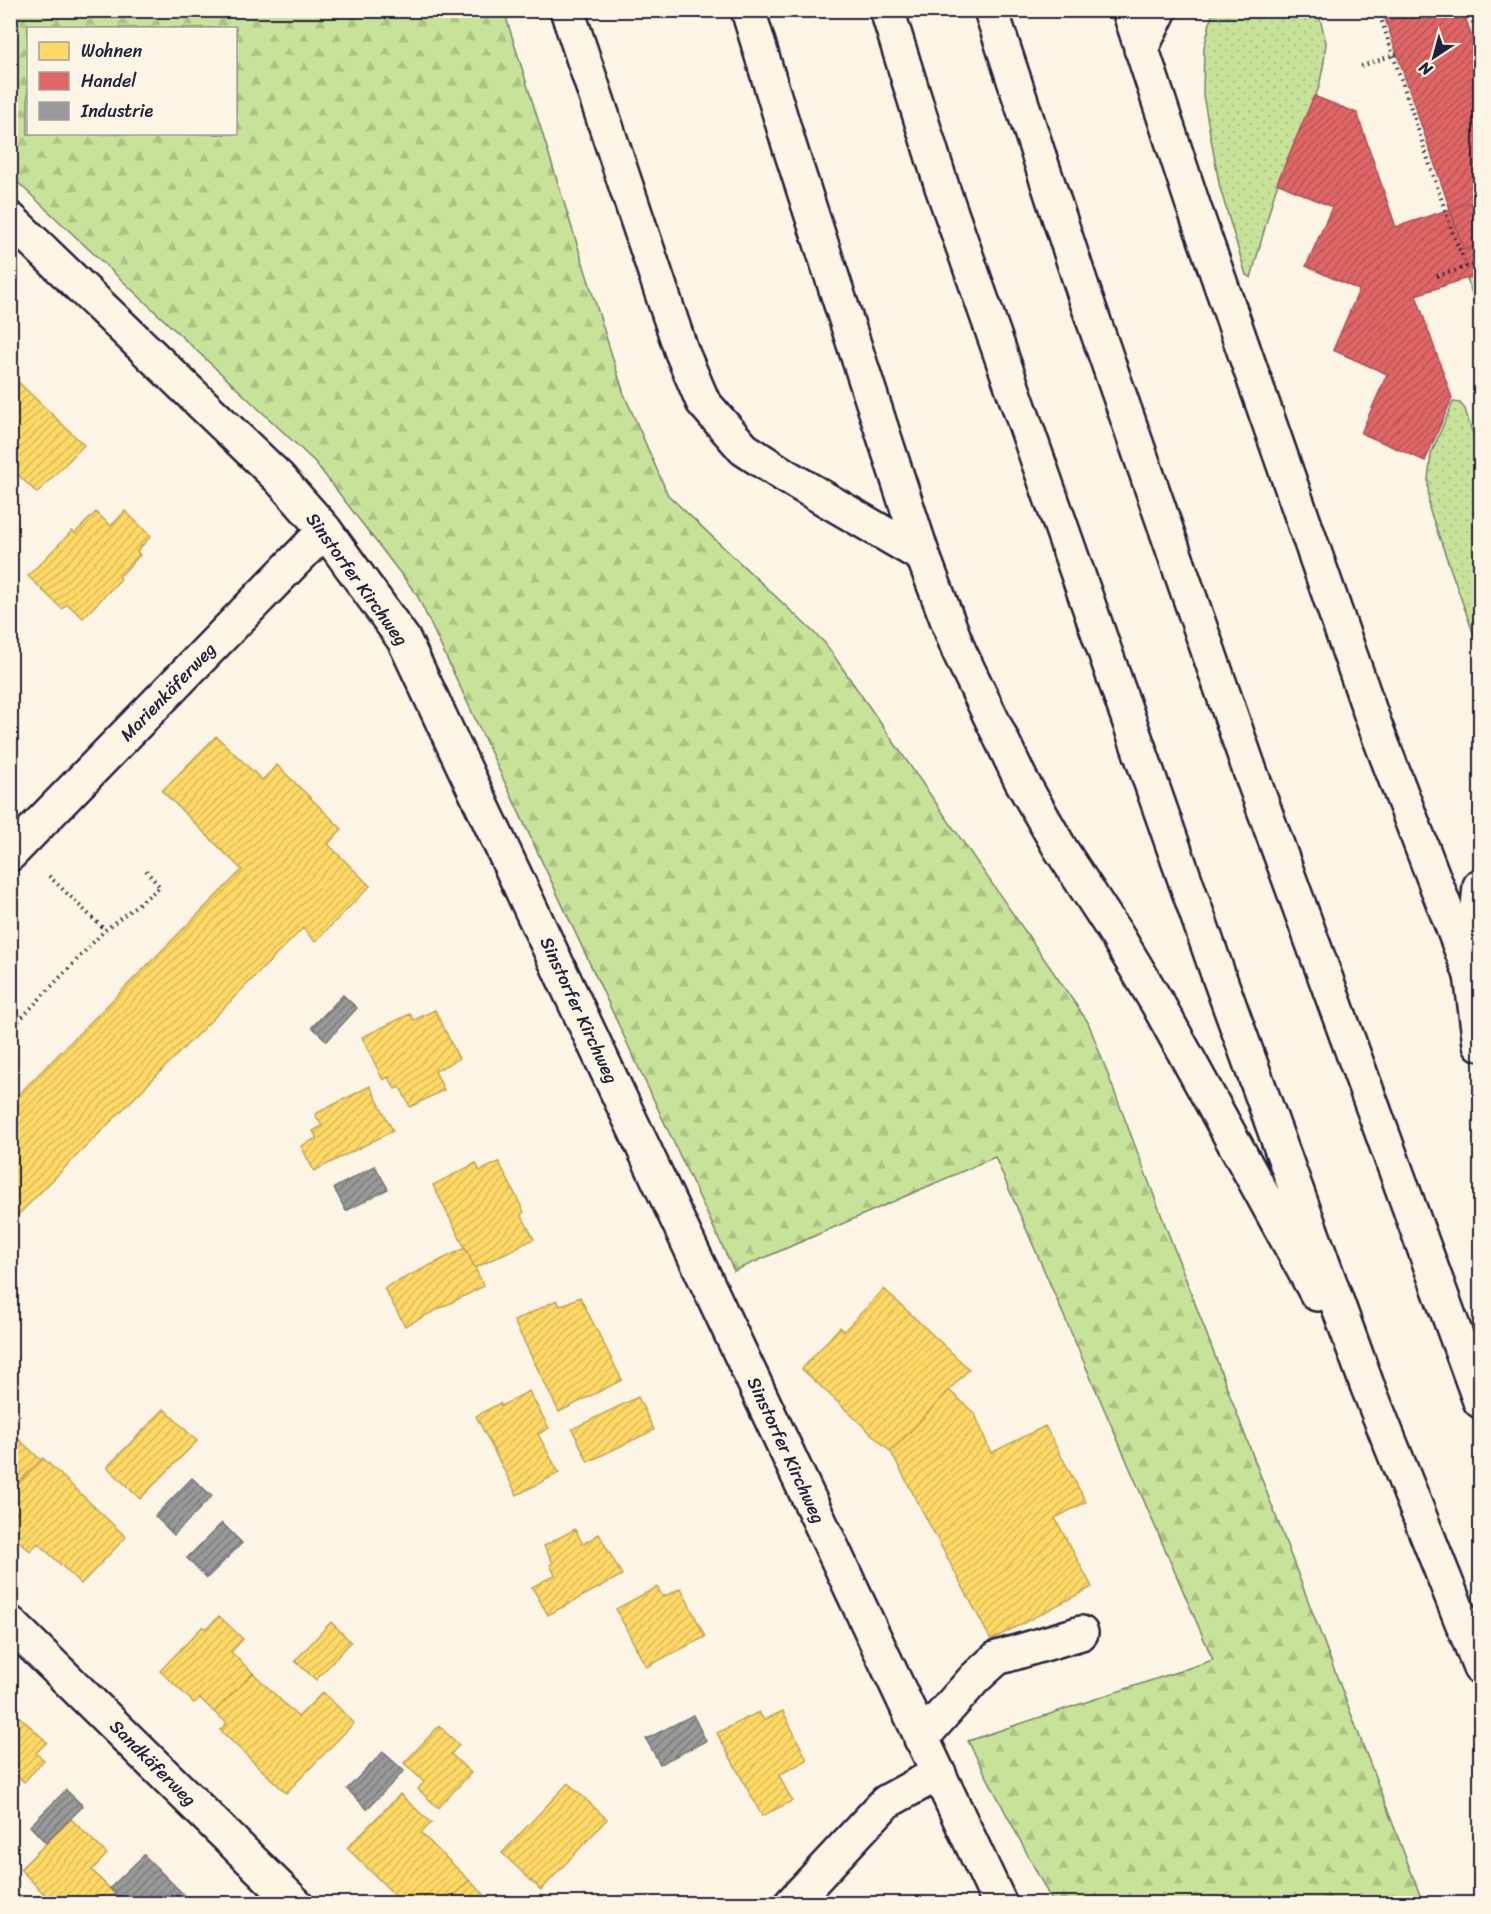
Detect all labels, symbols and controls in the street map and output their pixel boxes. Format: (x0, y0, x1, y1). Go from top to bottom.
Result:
legend (27, 27, 237, 135)
north arrow (1404, 27, 1464, 87)
text: Wohnen (81, 35, 142, 67)
text: N (1412, 53, 1439, 84)
text: Handel (81, 65, 137, 97)
text: Industrie (80, 95, 154, 127)
street label: Sinstorfer Kirchweg (297, 505, 417, 653)
street label: Marienkäferweg (112, 635, 224, 749)
street label: Sinstorfer Kirchweg (531, 931, 627, 1089)
street label: Sinstorfer Kirchweg (738, 1371, 834, 1529)
street label: Sandkäferweg (102, 1712, 204, 1814)

